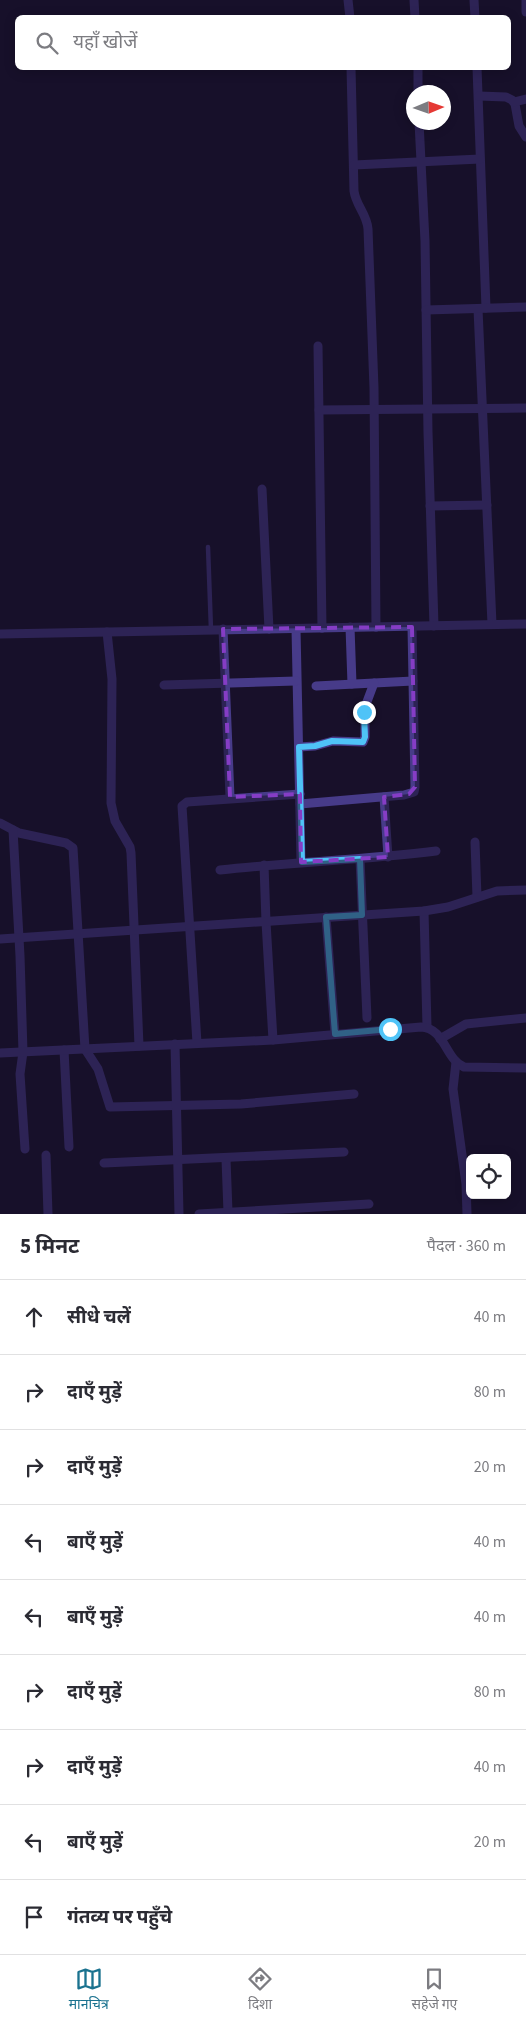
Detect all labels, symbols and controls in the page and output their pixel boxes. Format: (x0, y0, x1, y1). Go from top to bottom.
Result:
search box (15, 15, 511, 70)
icon: search (33, 29, 61, 57)
text: यहाँ खोजें (73, 29, 137, 56)
north arrow (406, 85, 451, 130)
route end (353, 701, 376, 724)
route start (379, 1018, 402, 1041)
map controls (466, 1154, 511, 1199)
button: locate (466, 1154, 511, 1199)
text: 5 मिनट (20, 1231, 79, 1261)
text: पैदल · 360 m (427, 1235, 506, 1257)
icon: ahead (20, 1303, 48, 1331)
text: सीधे चलें (67, 1304, 131, 1331)
text: 40 m (474, 1306, 506, 1328)
icon: right (20, 1378, 48, 1406)
text: दाएँ मुड़ें (67, 1379, 122, 1406)
text: 80 m (474, 1381, 506, 1403)
icon: right (20, 1453, 48, 1481)
text: दाएँ मुड़ें (67, 1454, 122, 1481)
text: 20 m (474, 1456, 506, 1478)
icon: left (20, 1528, 48, 1556)
text: बाएँ मुड़ें (67, 1529, 123, 1556)
text: 40 m (474, 1531, 506, 1553)
icon: left (20, 1603, 48, 1631)
text: बाएँ मुड़ें (67, 1604, 123, 1631)
text: 40 m (474, 1606, 506, 1628)
icon: right (20, 1678, 48, 1706)
text: दाएँ मुड़ें (67, 1679, 122, 1706)
text: 80 m (474, 1681, 506, 1703)
icon: right (20, 1753, 48, 1781)
text: दाएँ मुड़ें (67, 1754, 122, 1781)
text: 40 m (474, 1756, 506, 1778)
icon: left (20, 1828, 48, 1856)
text: बाएँ मुड़ें (67, 1829, 123, 1856)
text: 20 m (474, 1831, 506, 1853)
icon: arrive (20, 1903, 48, 1931)
text: गंतव्य पर पहुँचे (67, 1904, 172, 1931)
tab: मानचित्र (69, 1965, 109, 2015)
tab: दिशा (246, 1965, 274, 2015)
tab: सहेजे गए (412, 1965, 457, 2015)

